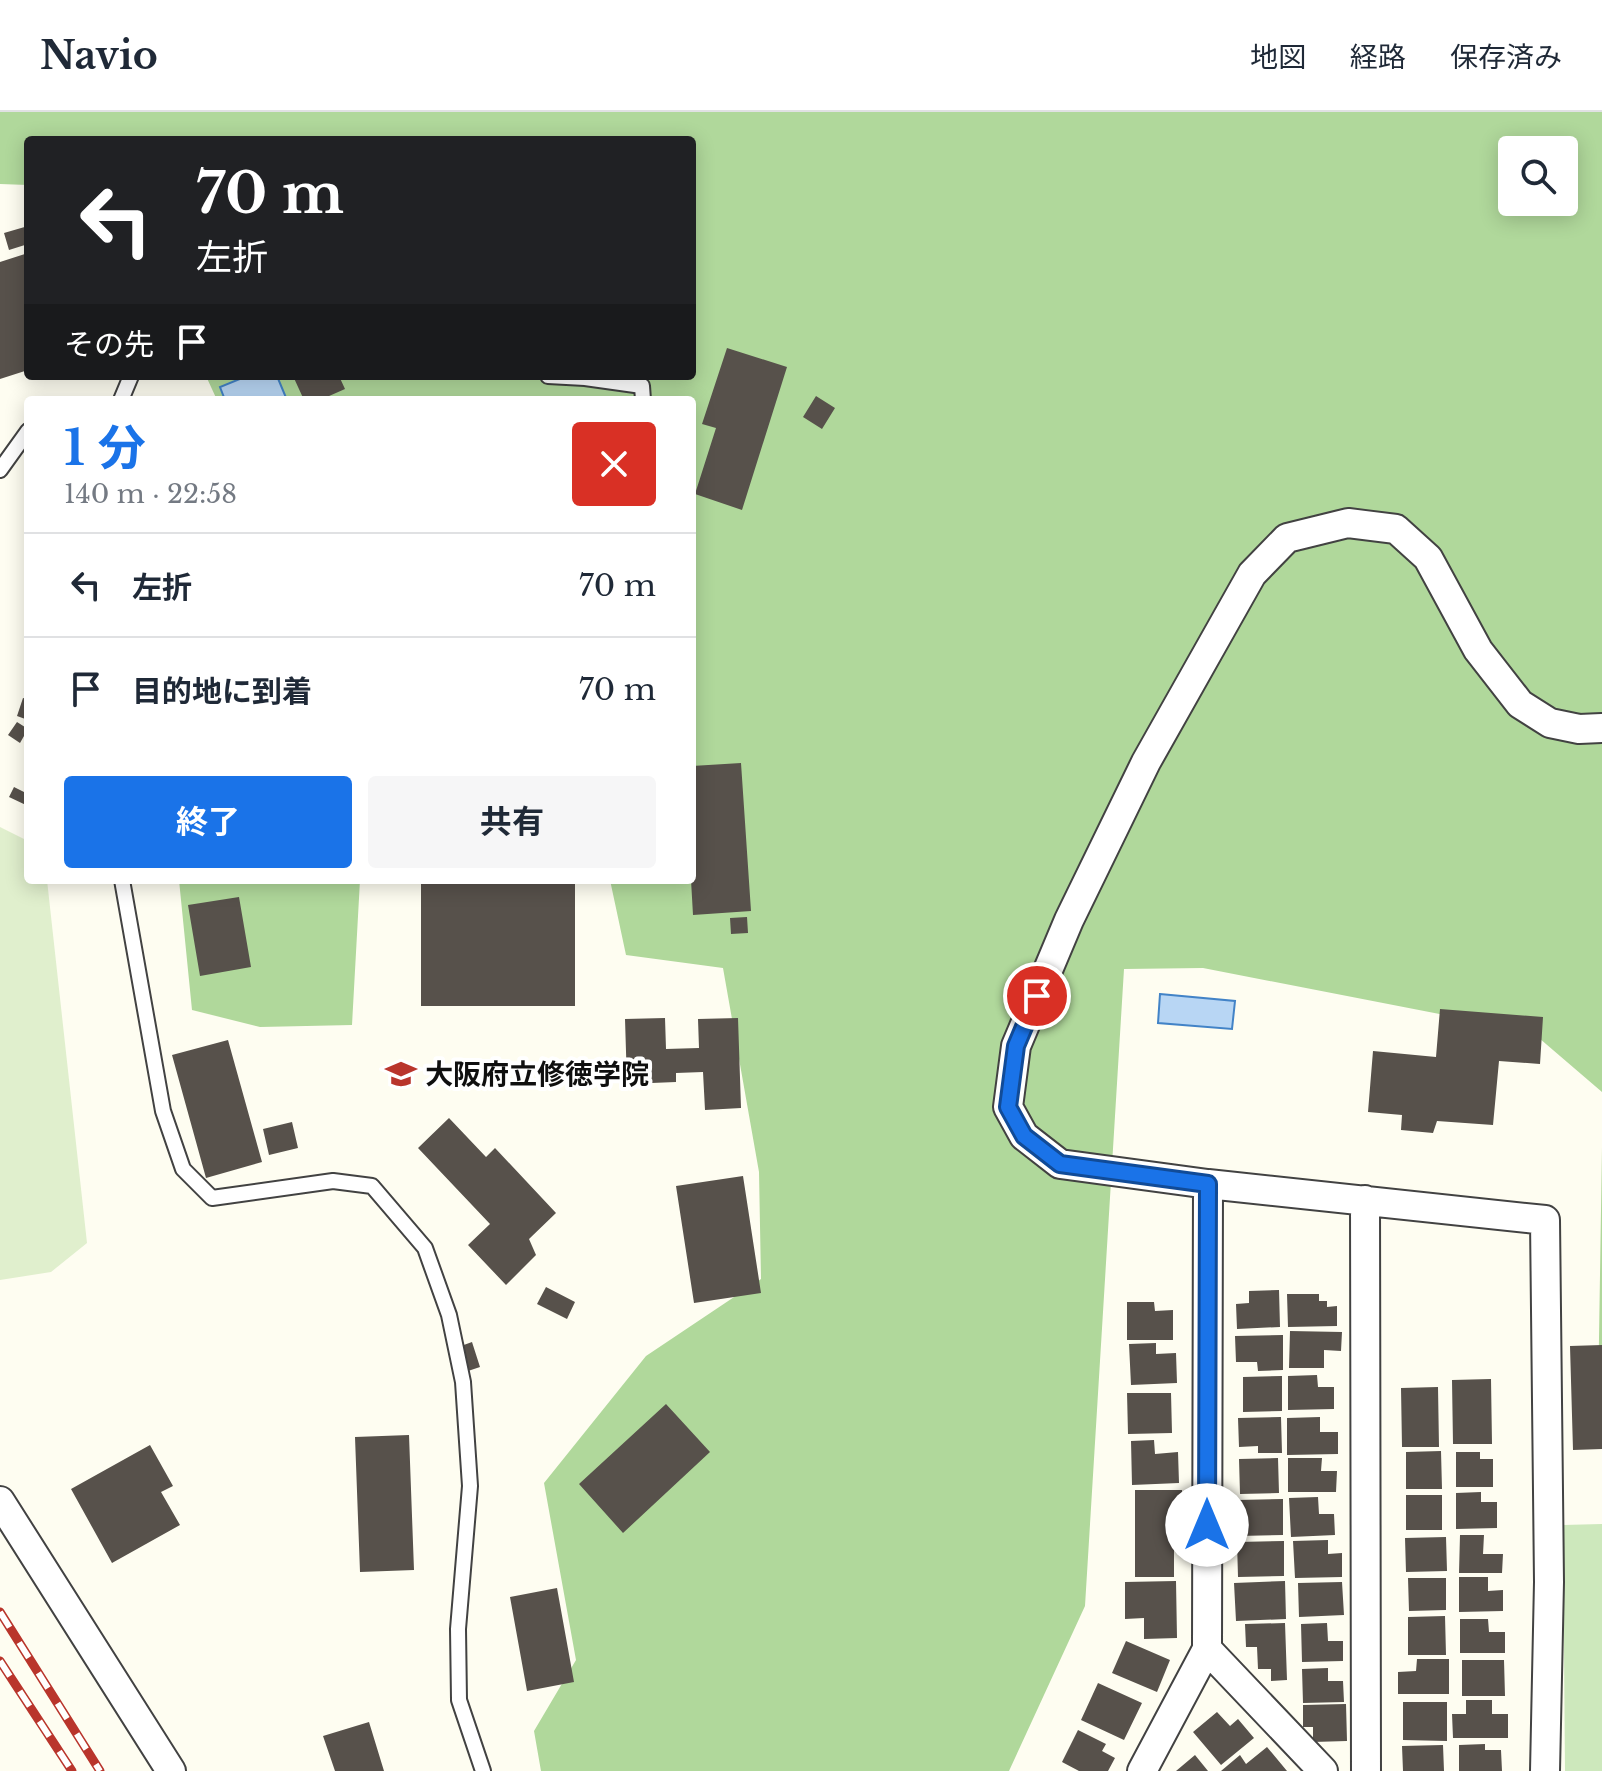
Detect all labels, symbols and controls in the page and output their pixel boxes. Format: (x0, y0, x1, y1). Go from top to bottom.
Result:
text: Navio (40, 32, 158, 79)
text: 地図 (1250, 40, 1306, 75)
text: 経路 (1350, 40, 1406, 75)
text: 保存済み (1450, 40, 1562, 75)
map controls (1498, 136, 1578, 216)
button: search (1498, 136, 1578, 216)
text: 70 m (196, 159, 344, 228)
icon: left (64, 168, 168, 272)
text: 左折 (196, 235, 268, 280)
icon: arrive (170, 320, 214, 364)
text: その先 (64, 326, 154, 363)
text: 1 分 (64, 418, 146, 478)
button: close (572, 422, 656, 506)
text: 140 m · 22:58 (64, 478, 237, 510)
icon: left (64, 563, 108, 607)
text: 70 m (579, 567, 656, 604)
text: 左折 (132, 569, 192, 606)
icon: arrive (64, 667, 108, 711)
text: 70 m (579, 671, 656, 708)
text: 目的地に到着 (132, 673, 312, 710)
button: 終了 (64, 776, 352, 868)
button: 共有 (368, 776, 656, 868)
pin (1003, 962, 1071, 1030)
icon: arrive (1015, 974, 1059, 1018)
school or university icon: 大阪府立修徳学院 (384, 1057, 418, 1091)
place label: 大阪府立修徳学院 (425, 1057, 649, 1092)
position arrow (1165, 1483, 1249, 1567)

